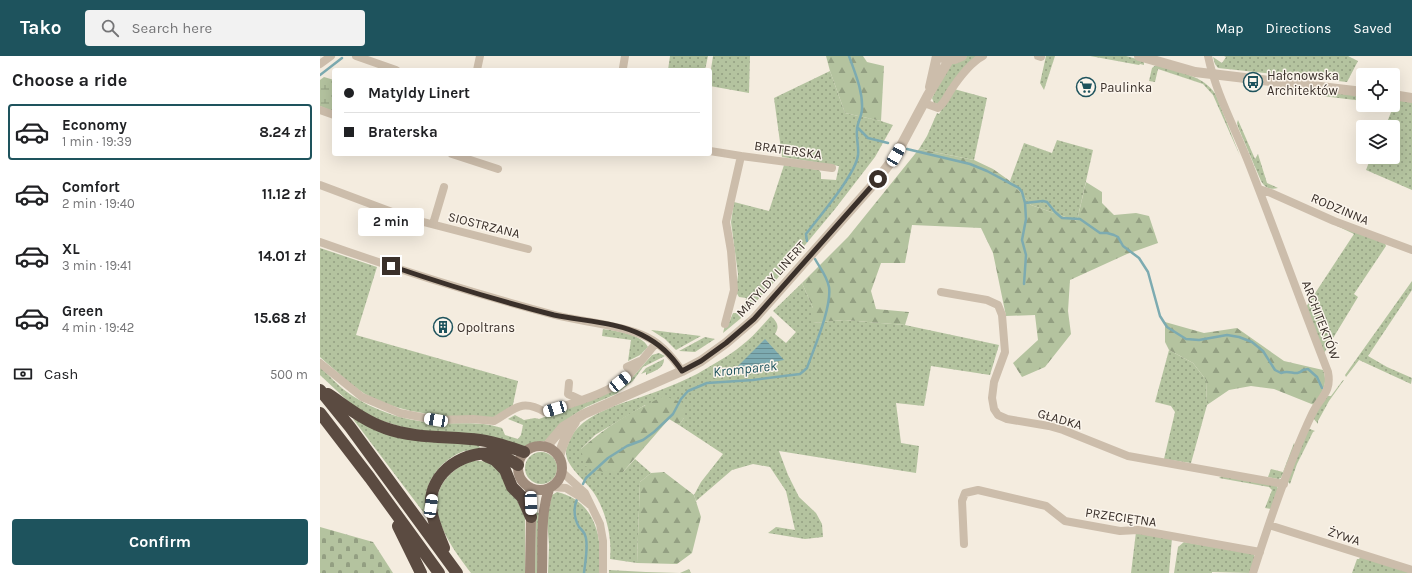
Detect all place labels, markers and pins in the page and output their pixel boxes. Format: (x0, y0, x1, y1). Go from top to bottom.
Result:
place label: Hałcnowska Architektów (1267, 68, 1339, 98)
bus stop icon: Hałcnowska Architektów (1242, 71, 1264, 93)
supermarket icon: Paulinka (1075, 76, 1097, 98)
place label: Paulinka (1100, 80, 1152, 95)
building icon: Opoltrans (432, 316, 454, 338)
place label: Opoltrans (457, 320, 515, 335)

